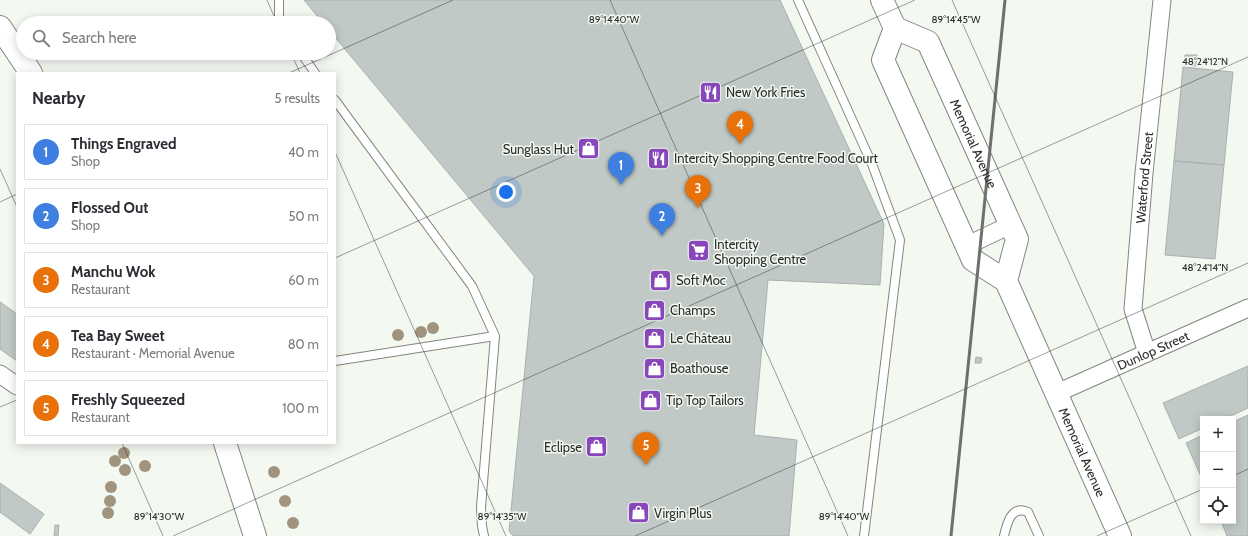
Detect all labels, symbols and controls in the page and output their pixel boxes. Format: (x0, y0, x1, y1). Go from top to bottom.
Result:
text: 89°14'40"W (589, 13, 640, 26)
text: 89°14'45"W (932, 13, 981, 26)
search box (16, 16, 336, 60)
icon: search (30, 27, 52, 49)
text: Search here (62, 29, 137, 47)
text: 48°24'12"N (1182, 55, 1228, 68)
restaurant icon: New York Fries (697, 79, 723, 105)
place label: New York Fries (726, 84, 806, 100)
text: Nearby (32, 88, 85, 108)
text: 5 results (274, 90, 320, 106)
street label: Memorial Avenue (947, 96, 1001, 191)
pin: 4 (727, 111, 753, 144)
street label: Waterford Street (1132, 130, 1156, 224)
text: Things Engraved (71, 135, 177, 153)
shop icon: Sunglass Hut (576, 136, 602, 162)
place label: Sunglass Hut (503, 141, 575, 157)
text: 1 (44, 144, 48, 160)
text: 40 m (288, 144, 319, 160)
restaurant icon: Intercity Shopping Centre Food Court (646, 145, 672, 171)
place label: Intercity Shopping Centre Food Court (674, 150, 879, 166)
pin: 1 (608, 152, 634, 185)
text: Shop (71, 153, 100, 169)
pin: 3 (685, 175, 711, 208)
your location (496, 182, 516, 202)
text: Flossed Out (71, 199, 148, 217)
pin: 2 (649, 203, 675, 236)
text: 2 (43, 208, 49, 224)
text: 50 m (289, 208, 319, 224)
text: Shop (71, 217, 100, 233)
place label: Intercity Shopping Centre (714, 236, 807, 267)
supermarket icon: Intercity Shopping Centre (685, 238, 711, 264)
text: 48°24'14"N (1182, 261, 1228, 274)
text: Manchu Wok (71, 263, 156, 281)
shop icon: Soft Moc (647, 267, 673, 293)
text: 3 (42, 272, 50, 288)
text: 60 m (288, 272, 319, 288)
place label: Soft Moc (676, 272, 726, 288)
text: Restaurant (71, 281, 130, 297)
shop icon: Champs (642, 297, 668, 323)
place label: Champs (670, 302, 716, 318)
shop icon: Le Château (642, 325, 668, 351)
text: Tea Bay Sweet (71, 327, 165, 345)
street label: Dunlop Street (1114, 327, 1192, 373)
place label: Le Château (670, 330, 731, 346)
text: 4 (42, 336, 50, 352)
text: 80 m (288, 336, 319, 352)
text: Restaurant · Memorial Avenue (71, 345, 235, 361)
shop icon: Boathouse (641, 355, 667, 381)
place label: Boathouse (670, 360, 729, 376)
shop icon: Tip Top Tailors (638, 387, 664, 413)
text: Freshly Squeezed (71, 391, 185, 409)
place label: Tip Top Tailors (666, 392, 744, 408)
text: 5 (43, 400, 49, 416)
text: 100 m (282, 400, 319, 416)
street label: Memorial Avenue (1056, 405, 1110, 499)
text: Restaurant (71, 409, 130, 425)
map controls (1200, 416, 1236, 524)
button: + (1200, 416, 1236, 452)
pin: 5 (633, 432, 659, 465)
shop icon: Eclipse (584, 434, 610, 460)
place label: Eclipse (544, 439, 582, 455)
button: − (1200, 452, 1236, 488)
button: locate (1200, 488, 1236, 524)
shop icon: Virgin Plus (625, 500, 651, 526)
place label: Virgin Plus (654, 505, 712, 521)
text: 89°14'30"W (134, 510, 185, 523)
text: 89°14'35"W (478, 510, 527, 523)
text: 89°14'40"W (819, 510, 870, 523)

